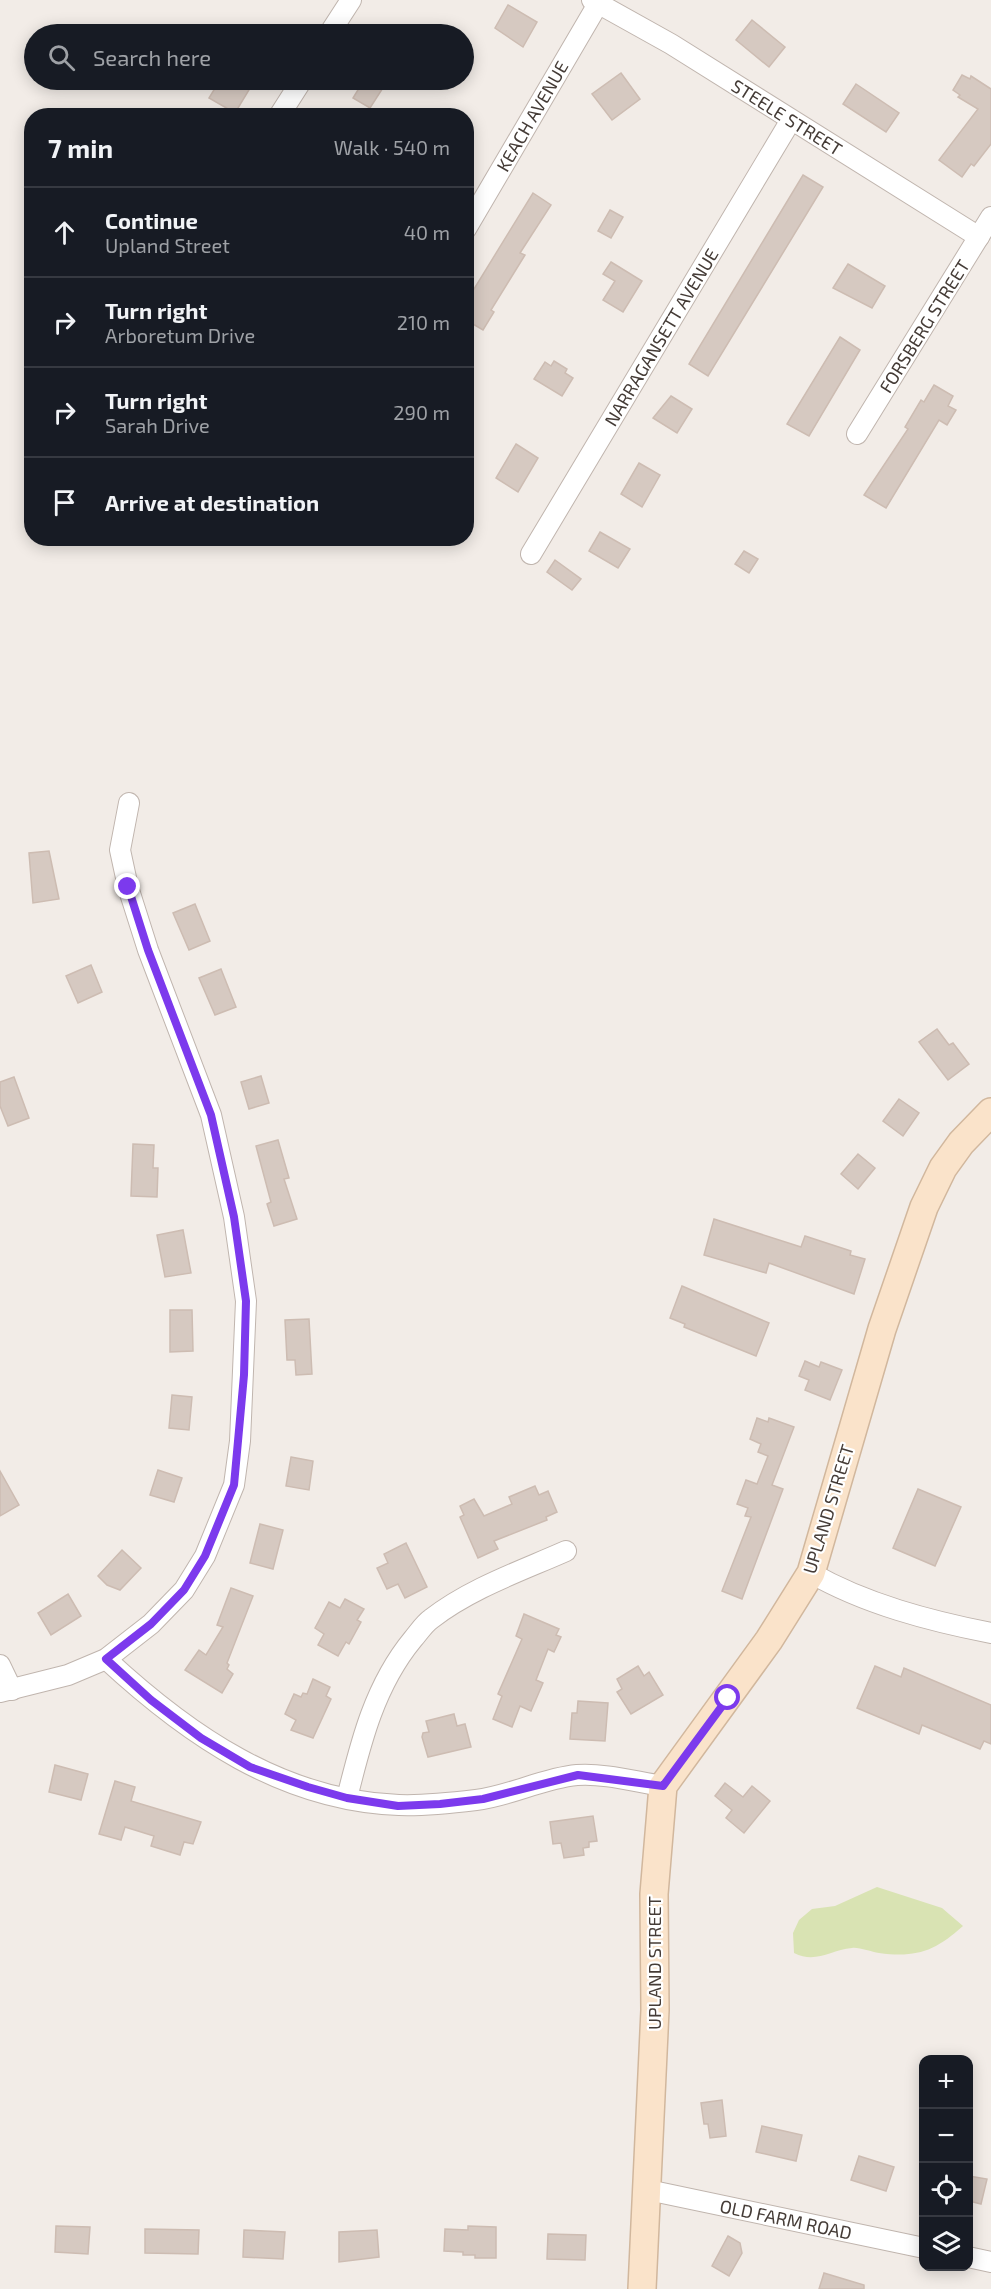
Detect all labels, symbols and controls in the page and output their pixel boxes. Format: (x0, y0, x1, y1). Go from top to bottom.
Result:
search box (24, 24, 474, 90)
icon: search (45, 41, 78, 74)
text: Search here (93, 44, 211, 70)
street label: KEACH AVENUE (491, 57, 573, 175)
street label: STEELE STREET (728, 74, 847, 160)
text: 7 min (48, 132, 113, 163)
text: Walk · 540 m (334, 135, 450, 159)
text: Continue (105, 207, 198, 233)
icon: ahead (48, 216, 81, 249)
text: 40 m (404, 220, 450, 244)
text: Upland Street (105, 233, 230, 257)
street label: NARRAGANSETT AVENUE (599, 244, 723, 430)
street label: FORSBERG STREET (874, 255, 974, 397)
text: Turn right (105, 297, 207, 323)
icon: right (48, 306, 81, 339)
text: 210 m (397, 310, 450, 334)
text: Arboretum Drive (105, 323, 255, 347)
text: Turn right (105, 387, 207, 413)
icon: right (48, 396, 81, 429)
text: 290 m (393, 400, 450, 424)
text: Sarah Drive (105, 413, 210, 437)
icon: arrive (48, 486, 81, 519)
text: Arrive at destination (105, 489, 319, 515)
route end (114, 873, 140, 899)
street label: UPLAND STREET (798, 1441, 858, 1576)
route start (714, 1684, 740, 1710)
street label: UPLAND STREET (643, 1895, 665, 2030)
map controls (919, 2055, 973, 2271)
button: + (919, 2055, 973, 2109)
button: − (919, 2109, 973, 2163)
button: locate (919, 2163, 973, 2217)
street label: OLD FARM ROAD (718, 2194, 854, 2244)
button: layers (919, 2217, 973, 2271)

